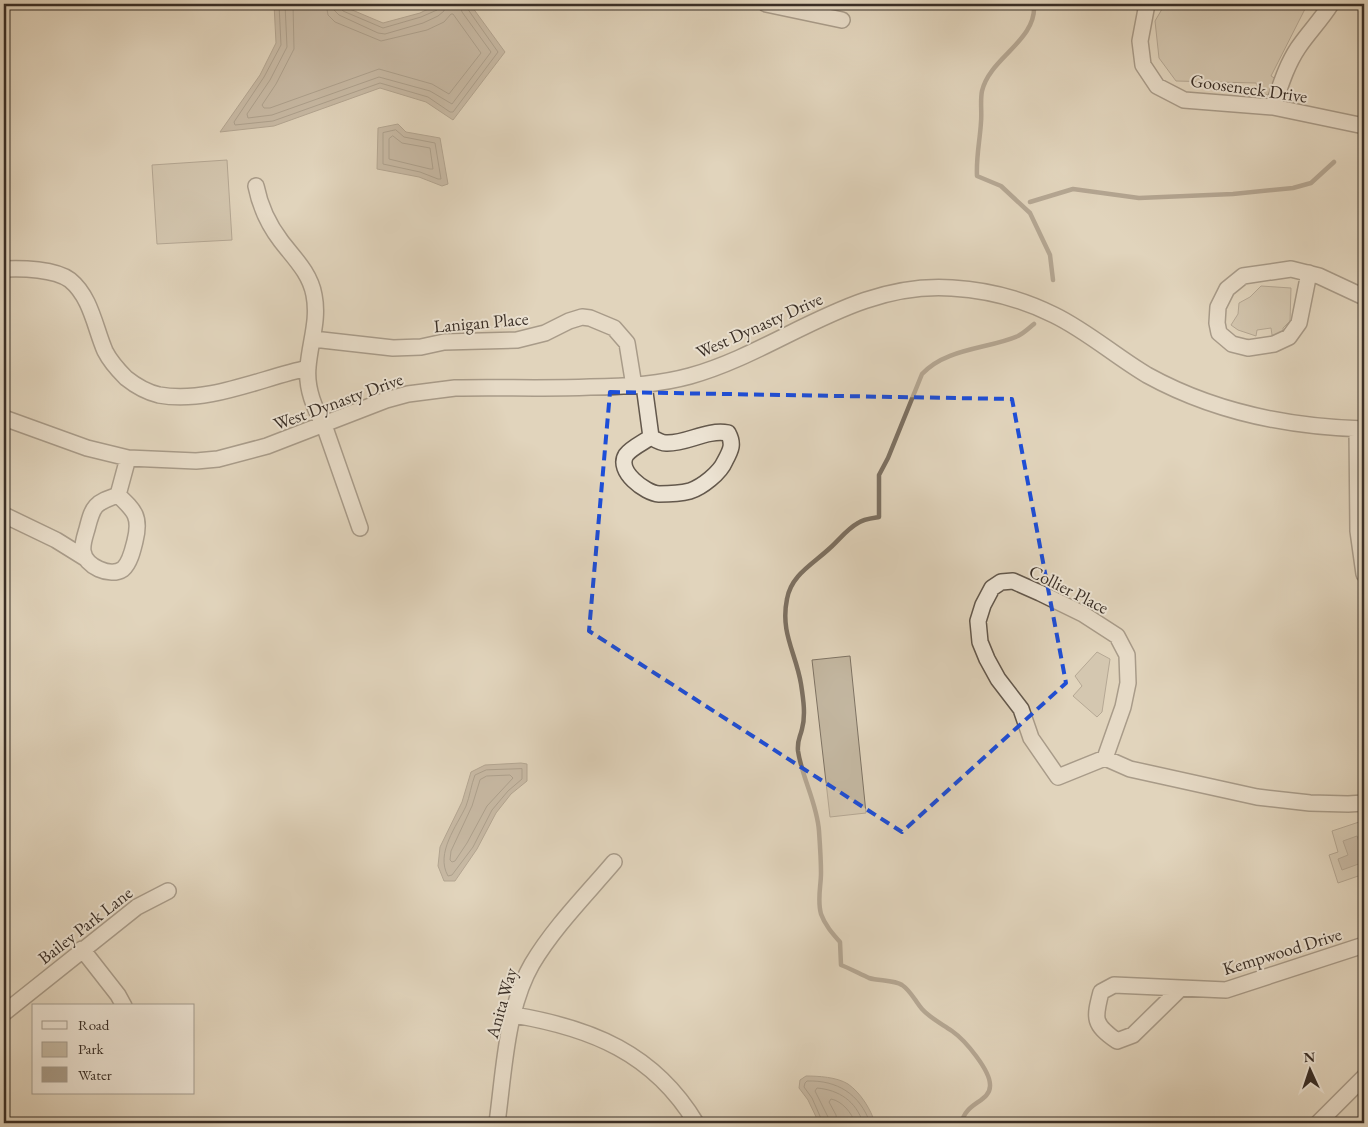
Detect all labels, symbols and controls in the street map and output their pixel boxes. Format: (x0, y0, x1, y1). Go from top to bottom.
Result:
street label: Gooseneck Drive (1189, 68, 1309, 108)
street label: West Dynasty Drive (692, 287, 826, 363)
street label: Lanigan Place (433, 306, 529, 338)
street label: West Dynasty Drive (270, 367, 406, 435)
street label: Collier Place (1025, 559, 1113, 619)
street label: Bailey Park Lane (33, 881, 137, 969)
street label: Kempwood Drive (1220, 922, 1344, 980)
street label: Anita Way (480, 965, 522, 1042)
legend (32, 1004, 195, 1094)
text: Road (78, 1015, 110, 1034)
text: Park (78, 1039, 105, 1058)
north arrow (1286, 1044, 1336, 1094)
text: N (1303, 1048, 1316, 1066)
text: Water (78, 1065, 112, 1084)

